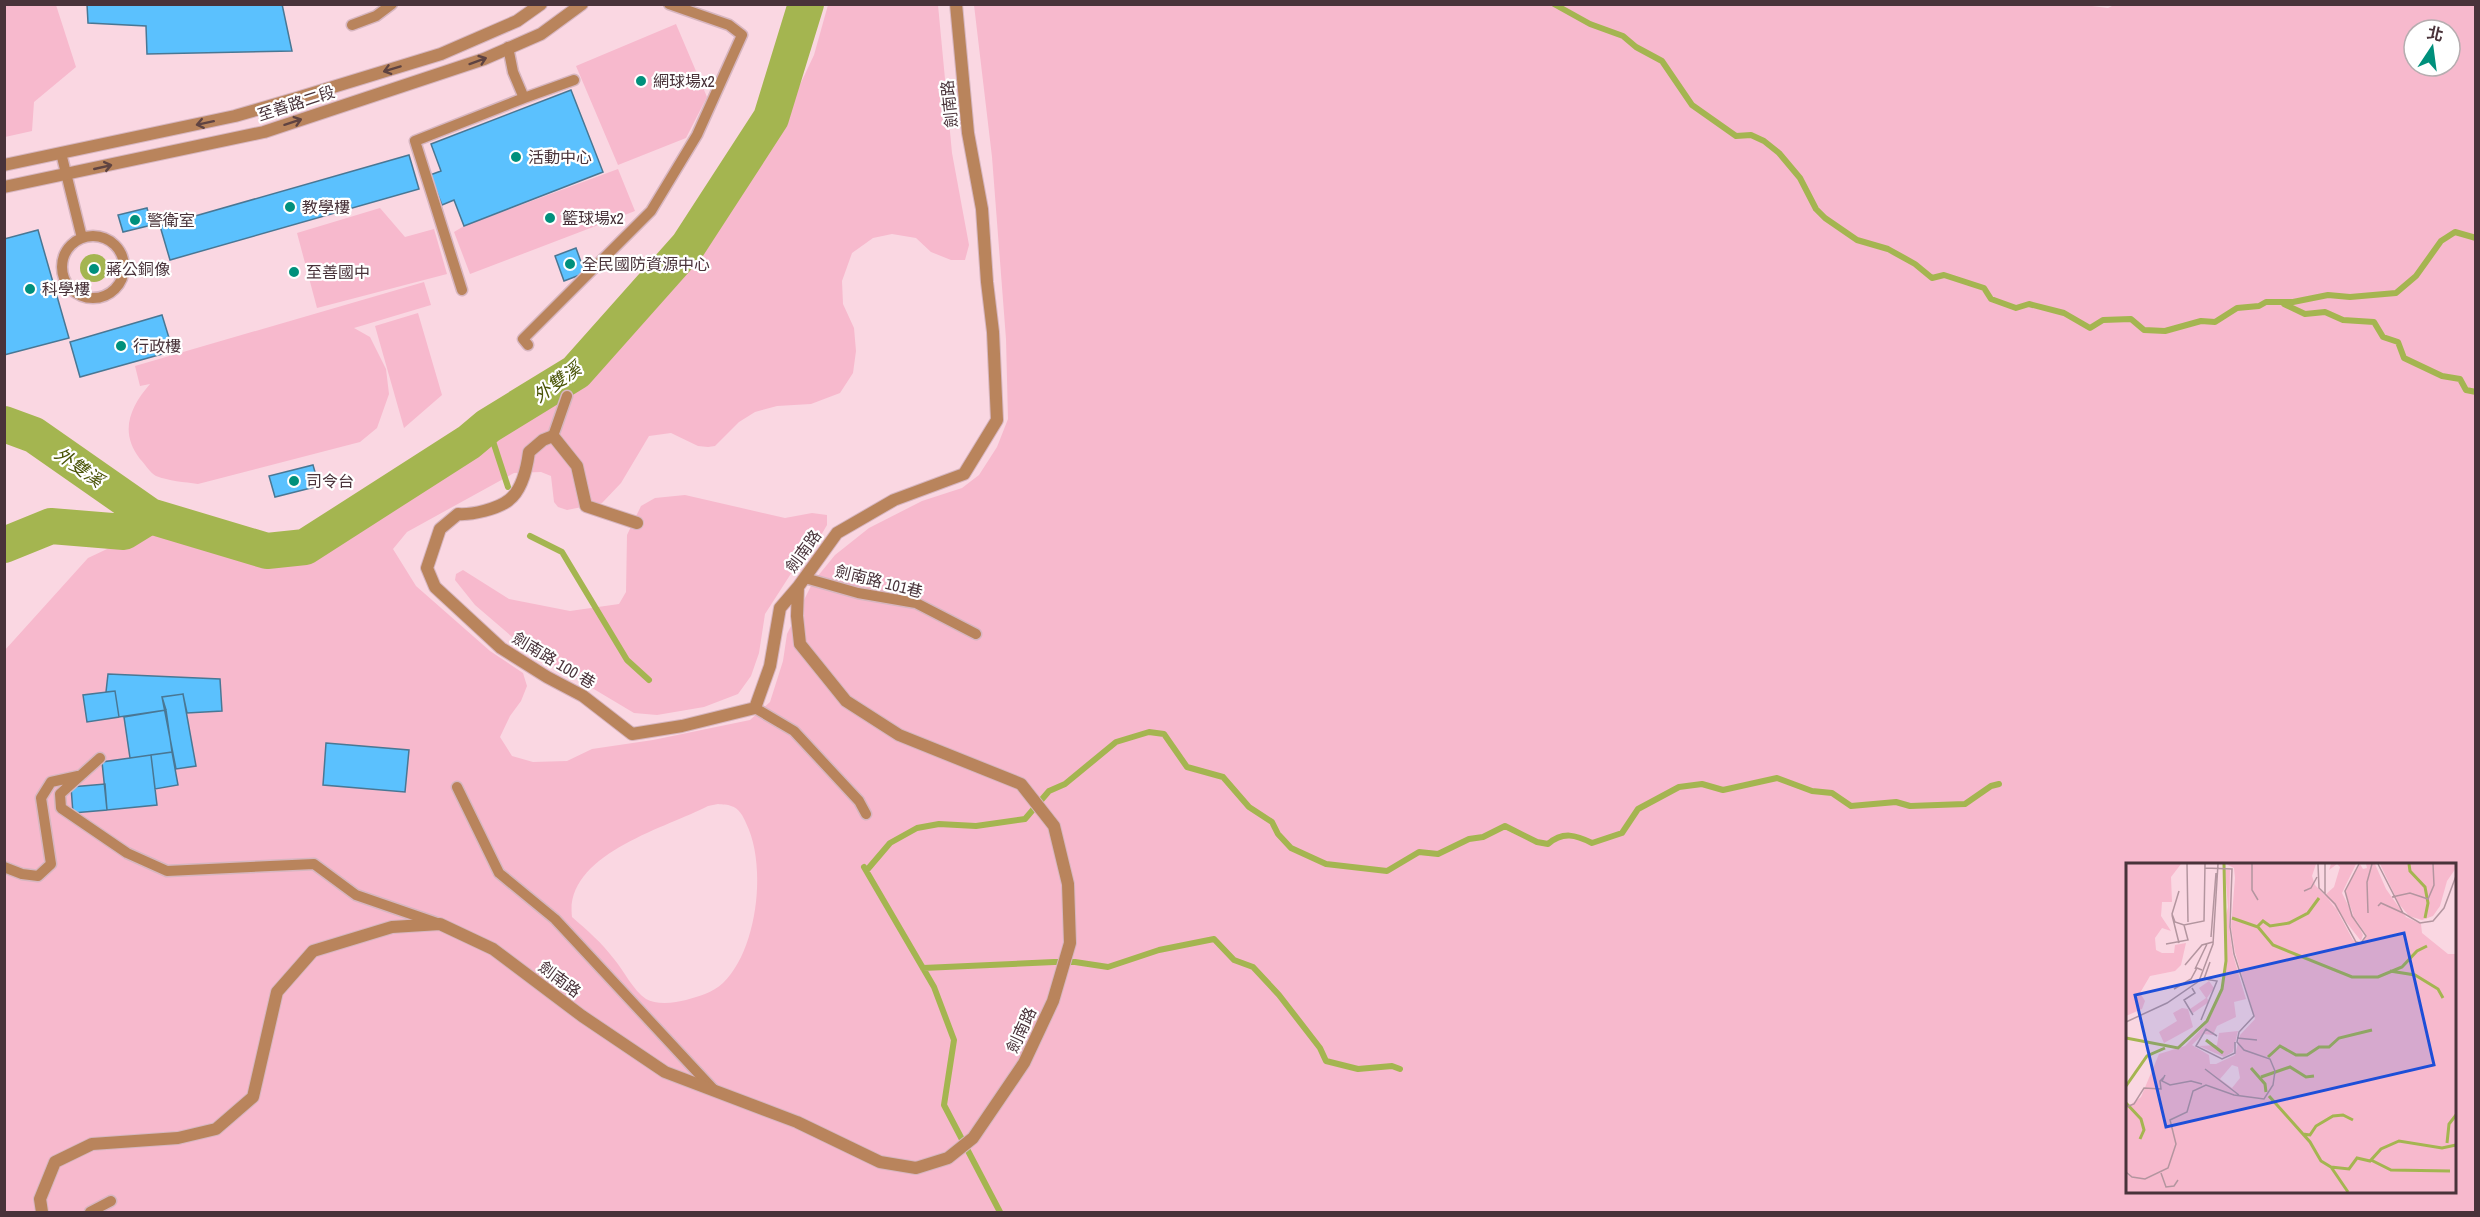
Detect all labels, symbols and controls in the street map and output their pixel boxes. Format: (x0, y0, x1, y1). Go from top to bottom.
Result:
north arrow (2402, 18, 2462, 78)
text: 北 (2425, 21, 2446, 46)
one-way arrow (468, 54, 487, 65)
one-way arrow (383, 64, 402, 75)
place label: 網球場x2 (653, 70, 715, 92)
marker: 網球場x2 (634, 74, 648, 88)
street label: 劍南路 (936, 79, 962, 129)
street label: 至善路二段 (255, 80, 337, 126)
one-way arrow (283, 116, 302, 127)
one-way arrow (195, 118, 215, 129)
place label: 活動中心 (528, 146, 592, 168)
marker: 活動中心 (509, 150, 523, 164)
one-way arrow (93, 161, 112, 173)
place label: 教學樓 (302, 196, 350, 218)
marker: 教學樓 (283, 200, 297, 214)
place label: 籃球場x2 (562, 207, 624, 229)
place label: 警衛室 (147, 209, 195, 231)
marker: 籃球場x2 (543, 211, 557, 225)
marker: 警衛室 (128, 213, 142, 227)
place label: 全民國防資源中心 (582, 253, 710, 275)
marker: 全民國防資源中心 (563, 257, 577, 271)
place label: 蔣公銅像 (106, 258, 170, 280)
place label: 至善國中 (306, 261, 370, 283)
marker: 蔣公銅像 (87, 262, 101, 276)
marker: 至善國中 (287, 265, 301, 279)
place label: 科學樓 (42, 278, 90, 300)
marker: 科學樓 (23, 282, 37, 296)
place label: 行政樓 (133, 335, 181, 357)
marker: 行政樓 (114, 339, 128, 353)
water label: 外雙溪 (528, 354, 589, 408)
water label: 外雙溪 (50, 441, 111, 494)
place label: 司令台 (306, 470, 354, 492)
marker: 司令台 (287, 474, 301, 488)
street label: 劍南路 (780, 525, 826, 577)
street label: 劍南路 101巷 (833, 559, 925, 603)
street label: 劍南路 100 巷 (508, 627, 600, 693)
inset map (2126, 863, 2456, 1193)
street label: 劍南路 (534, 956, 586, 1002)
street label: 劍南路 (1001, 1004, 1041, 1056)

